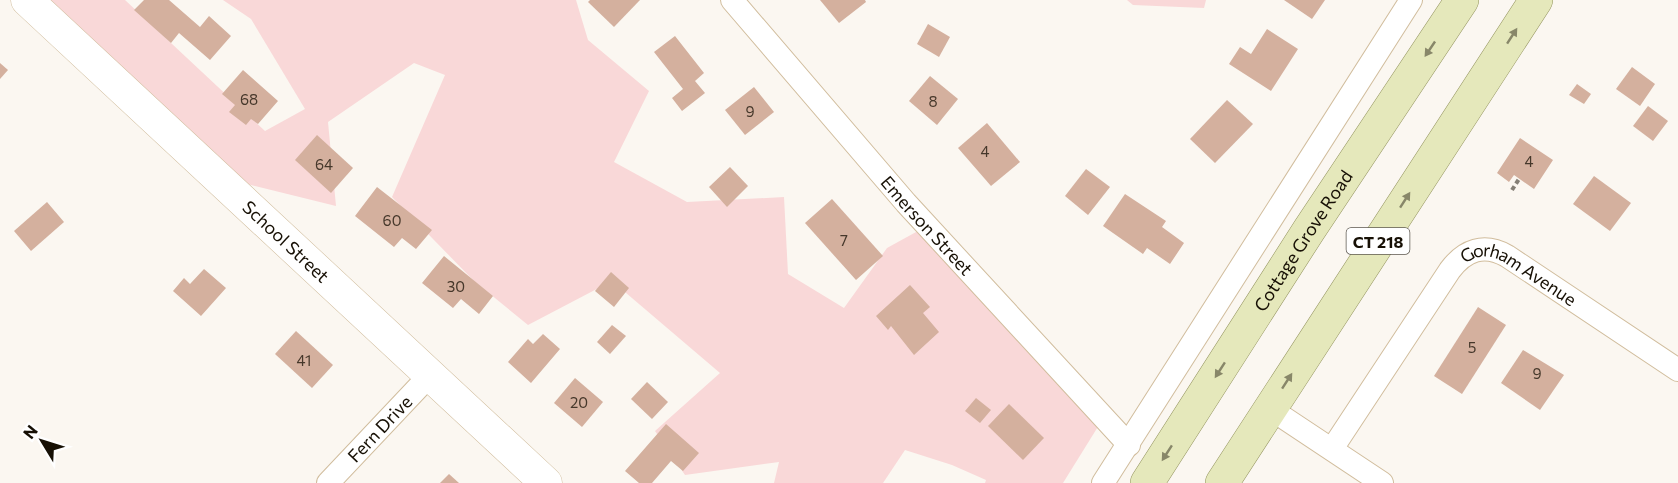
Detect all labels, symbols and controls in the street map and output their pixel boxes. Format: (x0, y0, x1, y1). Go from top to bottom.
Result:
one-way arrow (1506, 29, 1518, 45)
one-way arrow (1424, 41, 1435, 57)
house number: 68 (240, 90, 258, 108)
house number: 8 (928, 92, 938, 110)
house number: 9 (745, 102, 755, 120)
house number: 4 (981, 142, 990, 160)
house number: 4 (1525, 152, 1534, 170)
house number: 64 (315, 155, 333, 173)
street label: Cottage Grove Road (1249, 166, 1357, 316)
street label: Emerson Street (876, 171, 978, 279)
one-way arrow (1399, 192, 1410, 208)
street label: School Street (238, 196, 334, 287)
house number: 60 (383, 211, 401, 229)
road number: CT 218 (1346, 228, 1410, 254)
house number: 7 (840, 231, 848, 249)
street label: Gorham Avenue (1456, 238, 1581, 310)
house number: 30 (447, 277, 465, 295)
house number: 5 (1468, 338, 1476, 356)
house number: 41 (297, 351, 311, 369)
one-way arrow (1214, 362, 1225, 379)
house number: 9 (1532, 364, 1542, 382)
one-way arrow (1282, 373, 1293, 389)
street label: Fern Drive (343, 390, 416, 467)
house number: 20 (570, 393, 588, 411)
north arrow (12, 411, 72, 471)
text: N (19, 421, 41, 442)
one-way arrow (1161, 445, 1172, 461)

